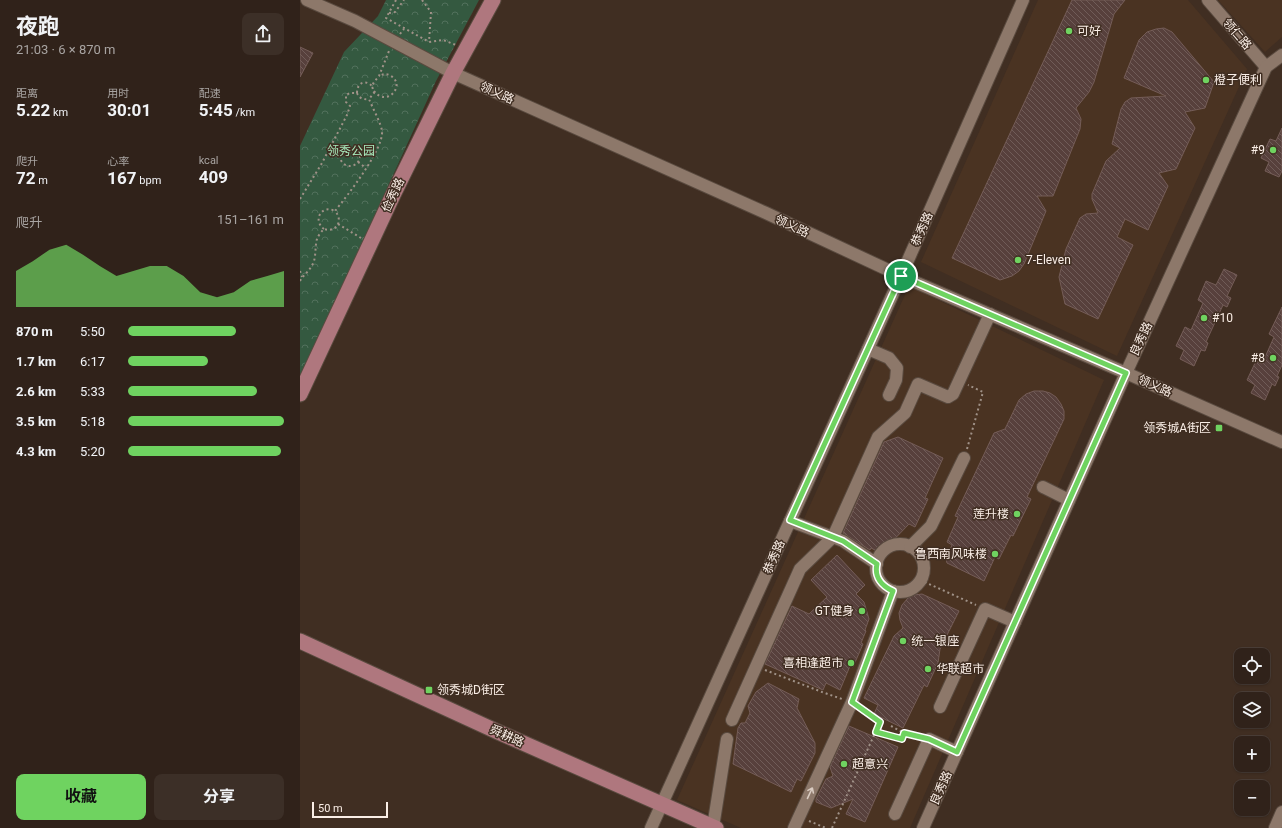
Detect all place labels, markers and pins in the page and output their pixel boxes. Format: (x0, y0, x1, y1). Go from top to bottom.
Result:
place label: 可好 (1077, 24, 1101, 38)
marker: 可好 (1064, 26, 1074, 36)
place label: 橙子便利 (1214, 73, 1262, 87)
marker: 橙子便利 (1201, 75, 1211, 85)
place label: #9 (1251, 143, 1265, 157)
marker: #9 (1268, 145, 1278, 155)
place label: 7-Eleven (1026, 253, 1071, 267)
marker: 7-Eleven (1013, 255, 1023, 265)
pin (884, 259, 918, 293)
place label: #10 (1212, 311, 1233, 325)
marker: #10 (1199, 313, 1209, 323)
place label: #8 (1251, 351, 1265, 365)
marker: #8 (1268, 353, 1278, 363)
place label: 领秀城A街区 (1143, 421, 1211, 435)
marker: 领秀城A街区 (1214, 423, 1224, 433)
place label: 莲升楼 (973, 507, 1009, 521)
marker: 莲升楼 (1012, 509, 1022, 519)
place label: 鲁西南风味楼 (915, 547, 987, 561)
marker: 鲁西南风味楼 (990, 549, 1000, 559)
place label: GT健身 (815, 604, 854, 618)
marker: GT健身 (857, 606, 867, 616)
place label: 统一银座 (911, 634, 959, 648)
marker: 统一银座 (898, 636, 908, 646)
place label: 喜相逢超市 (783, 656, 843, 670)
marker: 喜相逢超市 (846, 658, 856, 668)
place label: 华联超市 (936, 662, 984, 676)
marker: 华联超市 (923, 664, 933, 674)
place label: 领秀城D街区 (437, 683, 505, 697)
marker: 领秀城D街区 (424, 685, 434, 695)
place label: 超意兴 (852, 757, 888, 771)
marker: 超意兴 (839, 759, 849, 769)

